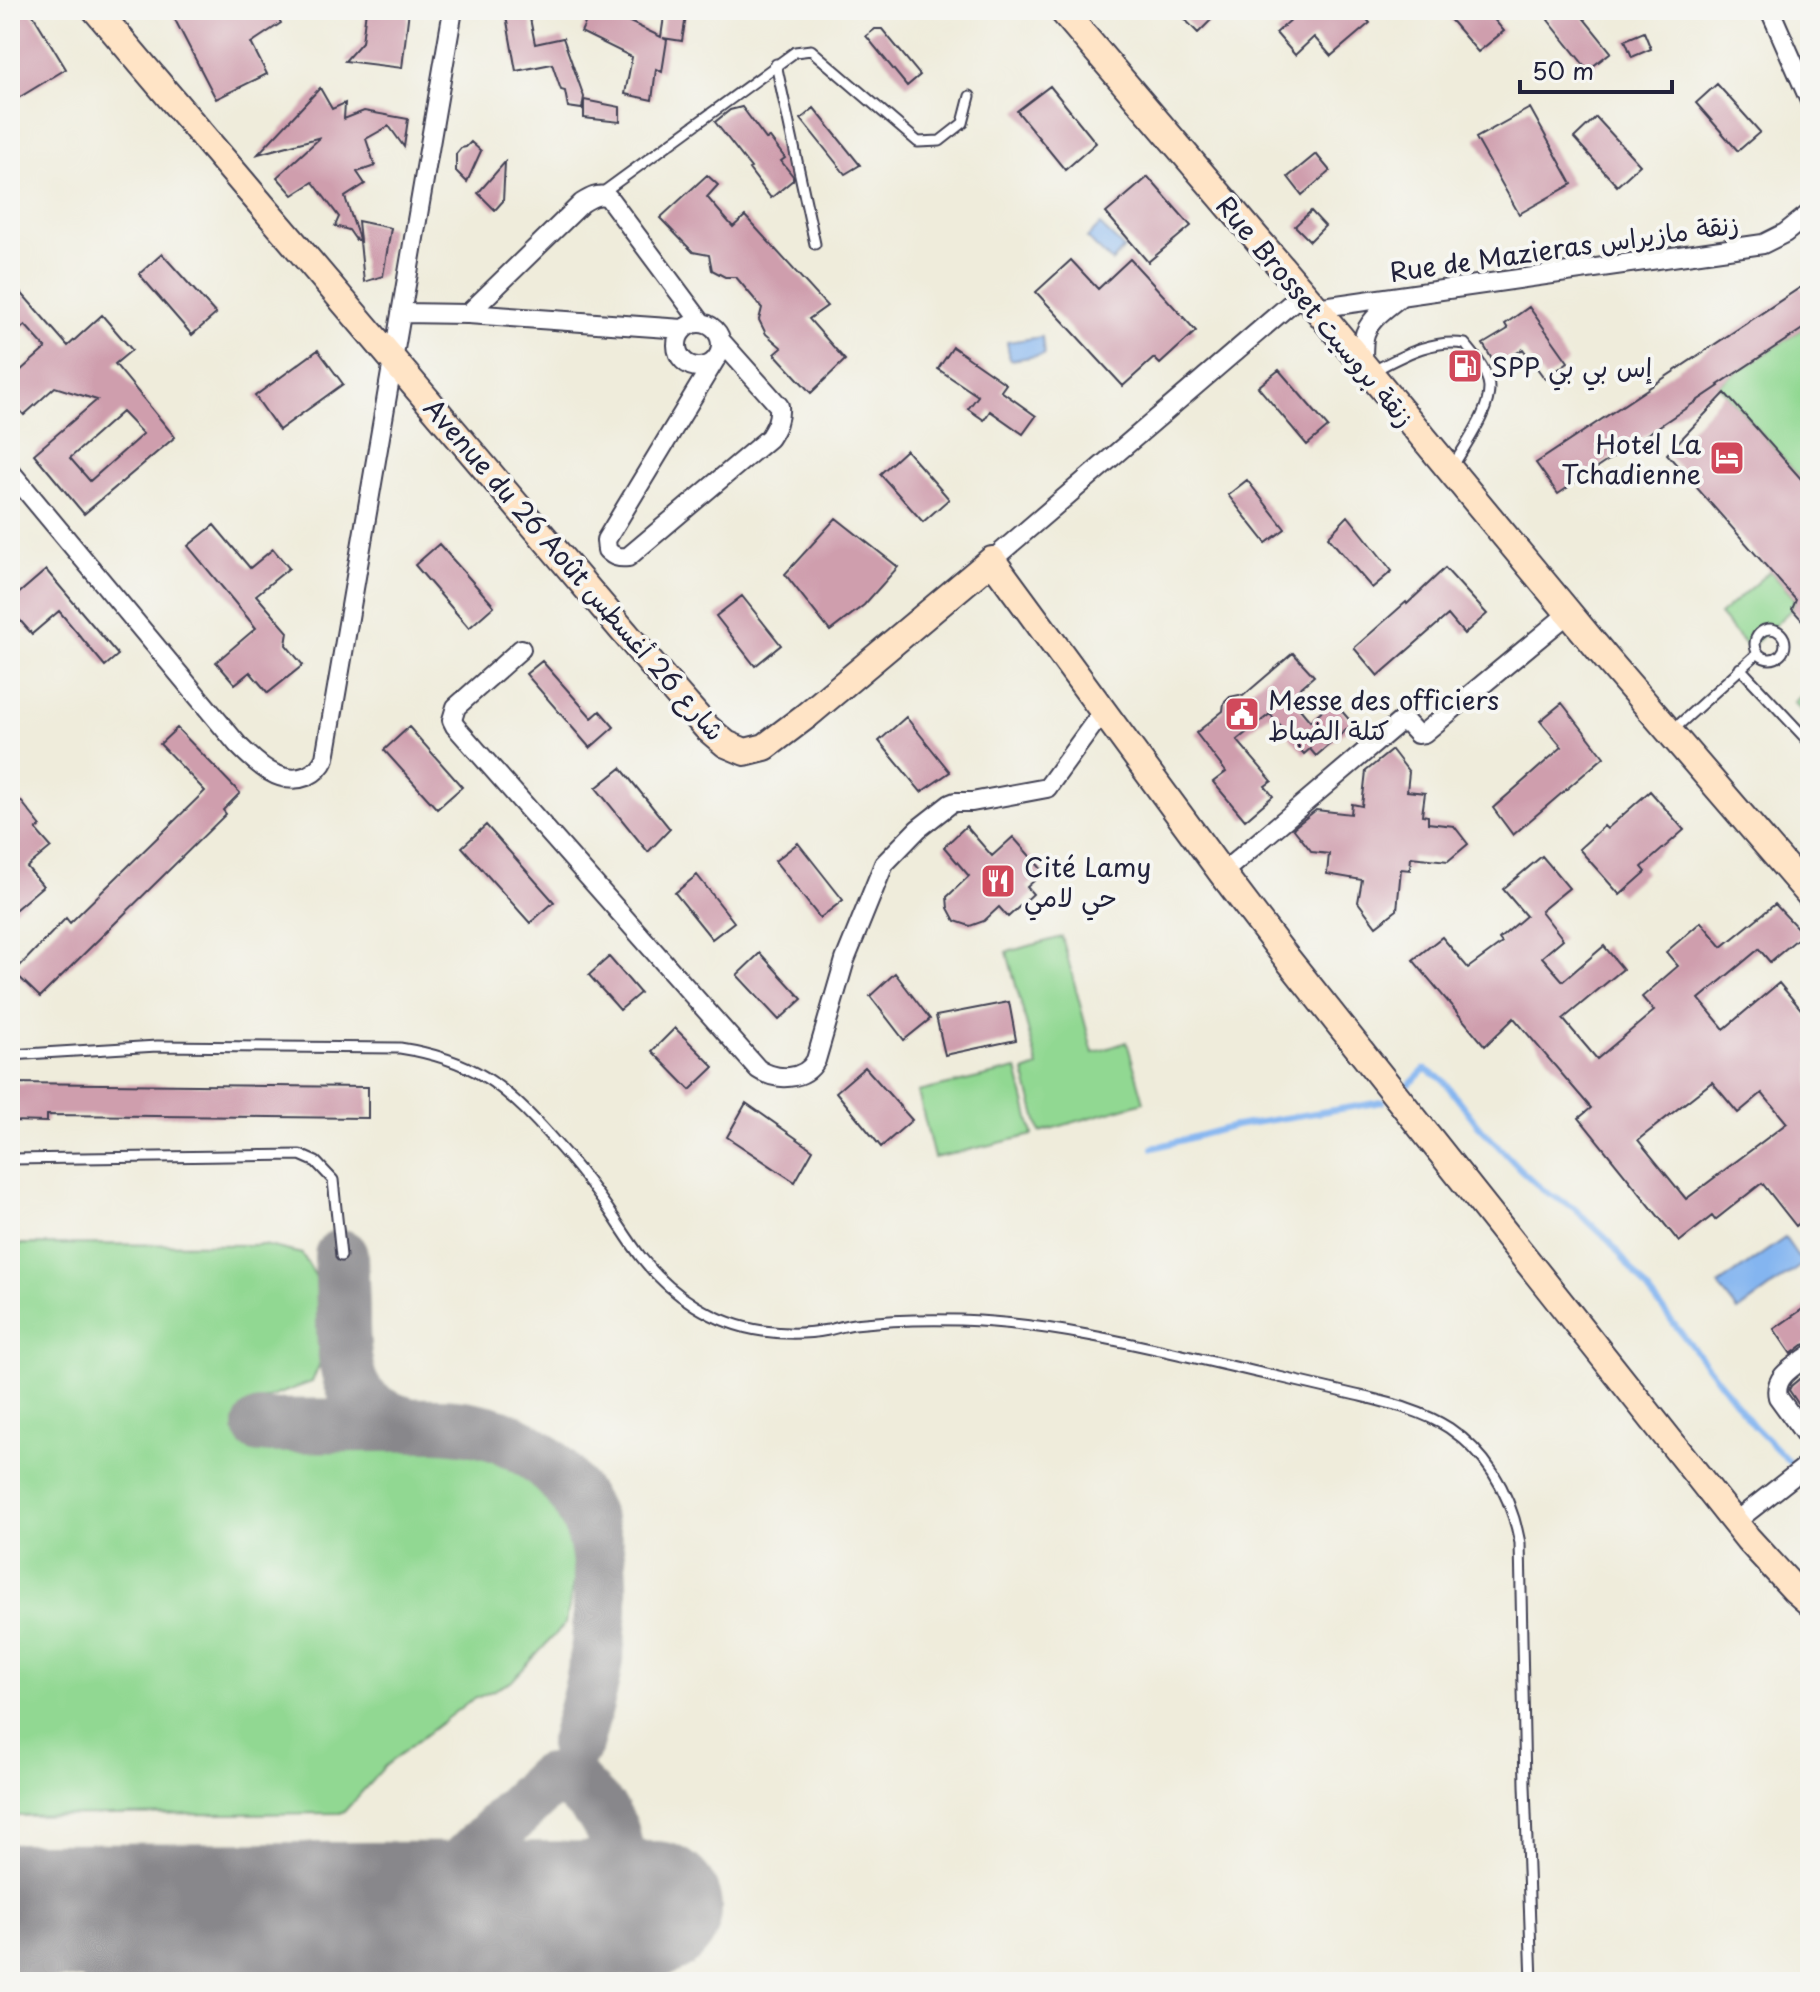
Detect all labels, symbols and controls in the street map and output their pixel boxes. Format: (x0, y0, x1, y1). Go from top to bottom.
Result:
scale bar (1520, 44, 1672, 94)
text: 50 m (1532, 52, 1594, 88)
street label: Rue Brosset زنقة بروسيت (1208, 187, 1424, 435)
street label: Rue de Mazieras زنقة مازيراس (1387, 203, 1741, 291)
fuel station icon: SPP إس بي بي (1446, 347, 1484, 385)
place label: SPP إس بي بي (1491, 347, 1652, 391)
street label: Avenue du 26 Août شارع 26 أغسطس (415, 389, 735, 749)
place label: Hotel La Tchadienne (1561, 424, 1702, 493)
hotel icon: Hotel La Tchadienne (1708, 439, 1746, 477)
place label: Messe des officiers كتلة الضباط (1268, 680, 1499, 749)
public building icon: Messe des officiers كتلة الضباط (1223, 695, 1261, 733)
place label: Cité Lamy حي لامي (1024, 847, 1151, 921)
restaurant icon: Cité Lamy حي لامي (979, 862, 1017, 900)

